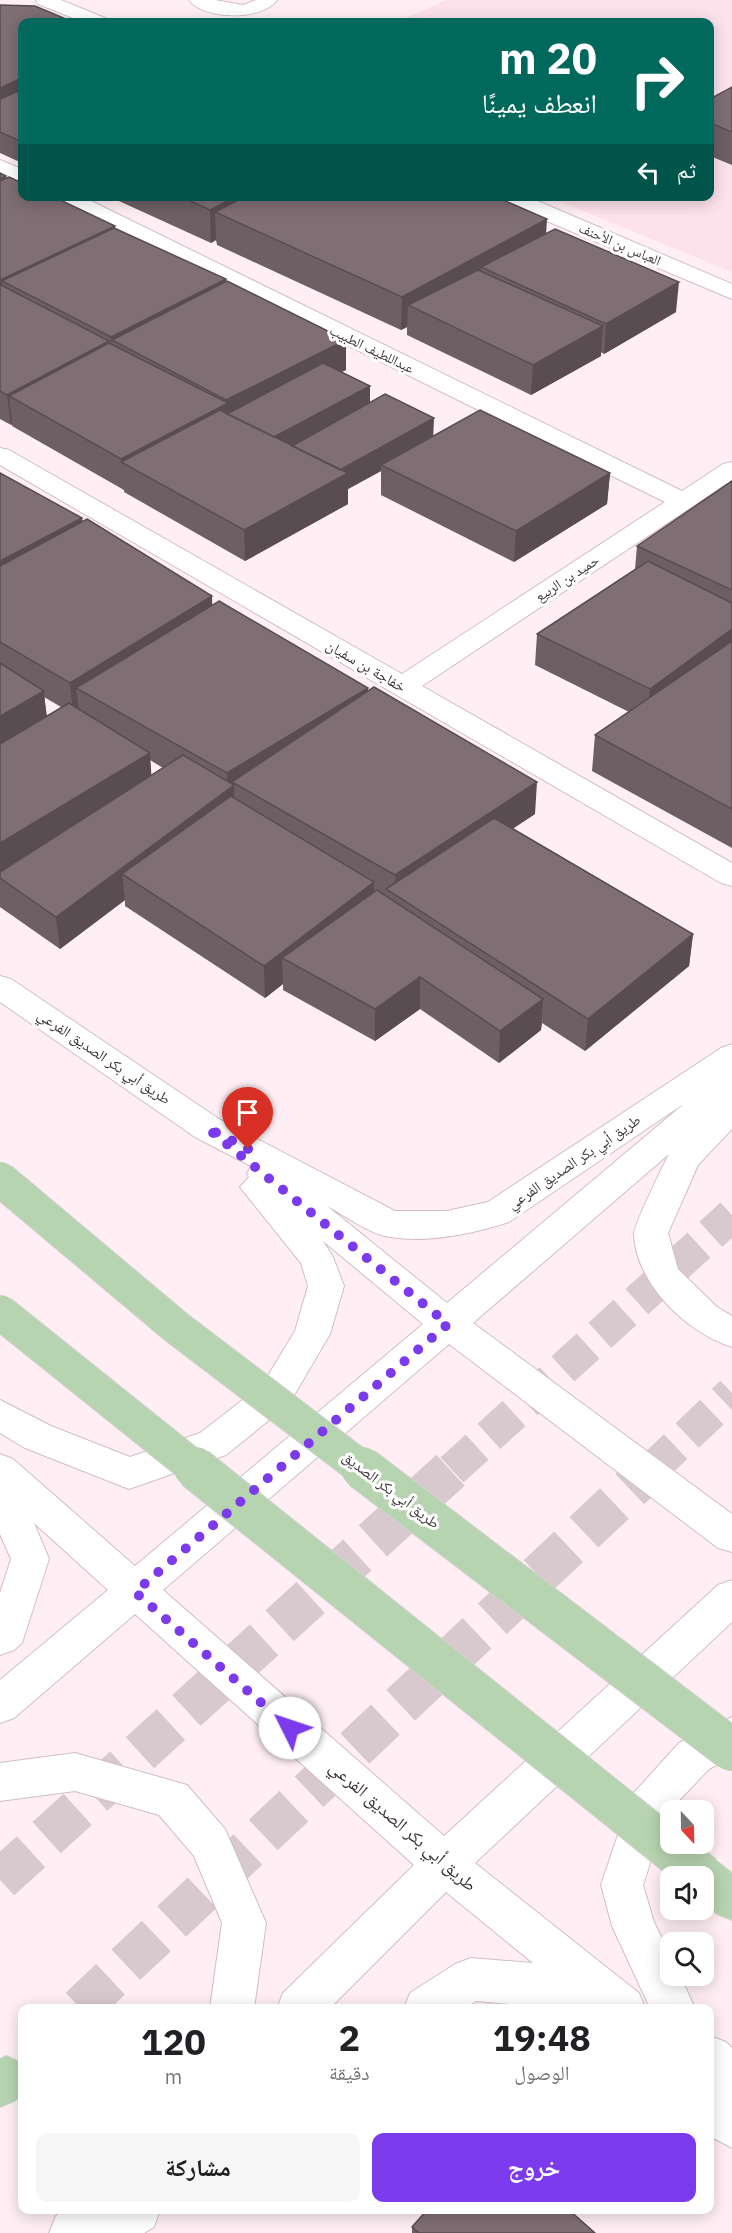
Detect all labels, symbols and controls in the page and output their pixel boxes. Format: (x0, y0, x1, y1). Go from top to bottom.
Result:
text: 20 m (499, 31, 597, 86)
icon: right (618, 42, 696, 120)
text: انعطف يمينًا (482, 85, 597, 120)
text: ثم (677, 155, 696, 184)
icon: left (632, 156, 665, 189)
street label: العباس بن الأحنف (576, 219, 664, 269)
street label: عبداللطيف الطبيب (327, 321, 417, 377)
street label: حميد بن الربيع (532, 551, 603, 606)
street label: خفاجة بن سفيان (322, 635, 410, 697)
street label: طريق أبي بكر الصديق الفرعي (32, 1005, 175, 1111)
pin (222, 1087, 273, 1149)
icon: arrive (231, 1096, 264, 1129)
street label: طريق أبي بكر الصديق الفرعي (503, 1110, 646, 1216)
street label: طريق أبي بكر الصديق (337, 1447, 444, 1535)
position arrow (258, 1696, 322, 1760)
street label: طريق أبي بكر الصديق الفرعي (322, 1755, 482, 1899)
north arrow (660, 1800, 714, 1854)
map controls (660, 1800, 714, 1986)
button: sound (660, 1866, 714, 1920)
button: search (660, 1932, 714, 1986)
text: 2 (338, 2014, 360, 2061)
text: 19:48 (493, 2014, 591, 2061)
text: 120 (141, 2018, 206, 2065)
text: دقيقة (329, 2059, 370, 2086)
text: الوصول (514, 2059, 569, 2086)
text: m (165, 2063, 182, 2090)
button: مشاركة (36, 2133, 360, 2202)
button: خروج (372, 2133, 696, 2202)

